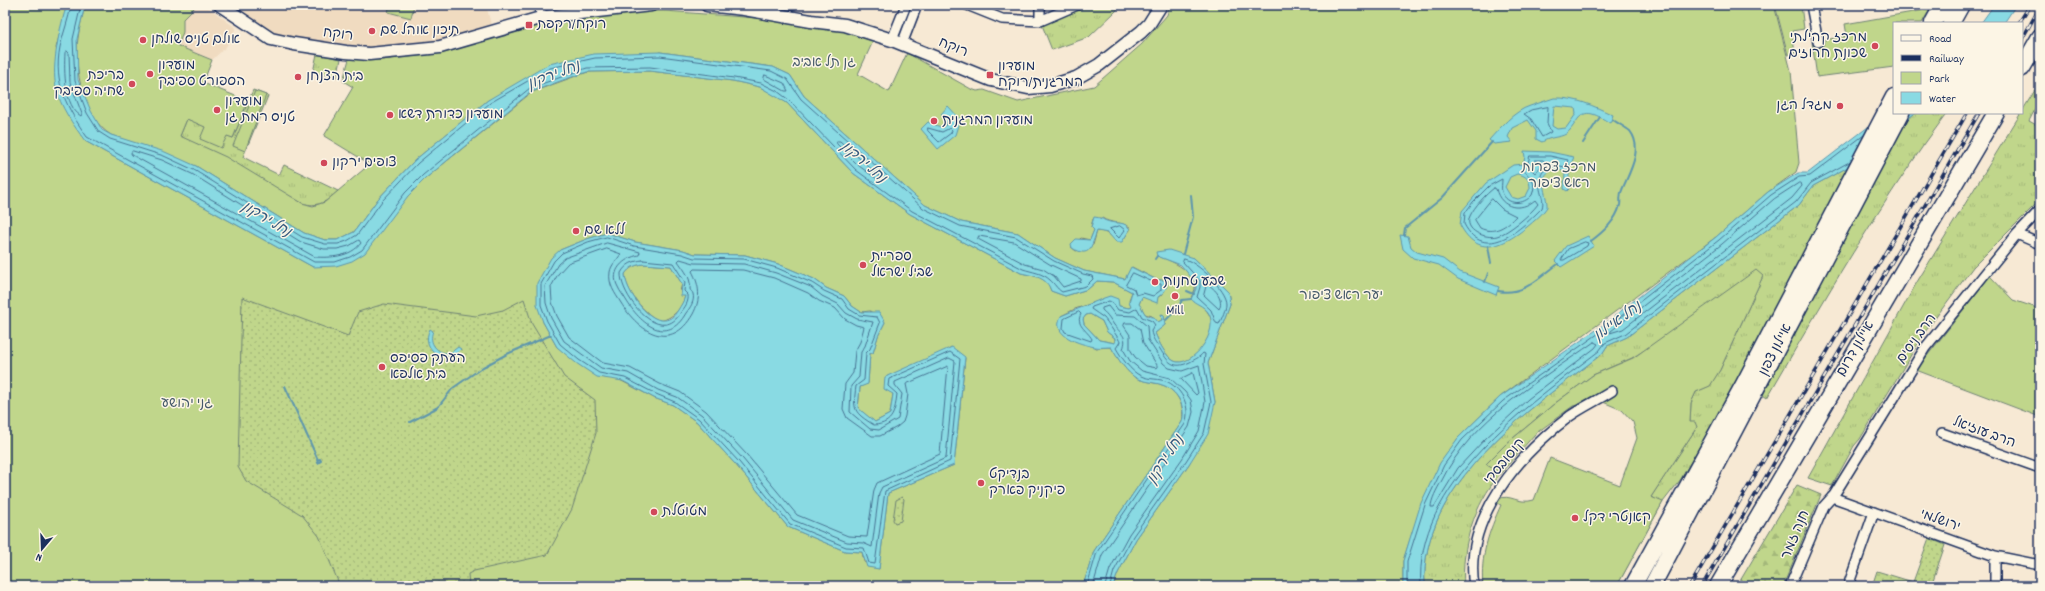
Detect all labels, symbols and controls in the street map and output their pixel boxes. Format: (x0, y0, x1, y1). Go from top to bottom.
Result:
place label: רוקח/רקפת (536, 15, 606, 35)
marker: רוקח/רקפת (524, 20, 534, 30)
place label: תיכון אוהל שם (380, 21, 459, 41)
legend (1893, 22, 2023, 114)
street label: רוקח (322, 23, 354, 47)
marker: תיכון אוהל שם (367, 26, 377, 36)
place label: מרכז קהילתי שכונת חרוזים (1788, 28, 1867, 64)
place label: אולם טניס שולחן (151, 30, 240, 50)
text: Road (1929, 31, 1951, 48)
street label: רוקח (935, 33, 971, 63)
marker: אולם טניס שולחן (138, 35, 148, 45)
marker: מרכז קהילתי שכונת חרוזים (1870, 41, 1880, 51)
text: Railway (1929, 51, 1965, 68)
park label: גן תל אביב (792, 53, 856, 73)
water label: נחל ירקון (525, 55, 585, 96)
place label: מועדון הספורט ספיבק (158, 56, 245, 92)
place label: מועדון המרגנית/רוקח (998, 57, 1083, 93)
place label: בריכת שחיה ספיבק (54, 66, 124, 102)
place label: בית הצנחן (306, 67, 364, 87)
marker: מועדון הספורט ספיבק (145, 69, 155, 79)
marker: מועדון המרגנית/רוקח (985, 70, 995, 80)
text: Park (1929, 71, 1950, 88)
marker: בית הצנחן (293, 72, 303, 82)
marker: בריכת שחיה ספיבק (127, 79, 137, 89)
text: Water (1929, 91, 1956, 108)
place label: מועדון טניס רמת גן (225, 92, 295, 128)
place label: מגדל הגן (1776, 96, 1832, 116)
marker: מגדל הגן (1835, 101, 1845, 111)
marker: מועדון טניס רמת גן (212, 105, 222, 115)
place label: מועדון כדורת דשא (398, 105, 503, 125)
marker: מועדון כדורת דשא (385, 110, 395, 120)
place label: מועדון המרגנית (942, 111, 1033, 131)
marker: מועדון המרגנית (929, 116, 939, 126)
water label: נחל ירקון (835, 137, 892, 190)
place label: צופים ירקון (332, 153, 397, 173)
marker: צופים ירקון (319, 158, 329, 168)
park label: מרכז צפרות ראש ציפור (1521, 158, 1596, 194)
water label: נחל ירקון (237, 197, 296, 244)
place label: ללא שם (584, 221, 625, 241)
marker: ללא שם (571, 226, 581, 236)
place label: ספריית שביל ישראל (870, 247, 933, 283)
marker: ספריית שביל ישראל (858, 260, 868, 270)
place label: שבע טחנות (1163, 272, 1225, 292)
marker: שבע טחנות (1150, 277, 1160, 287)
park label: יער ראש ציפור (1299, 286, 1383, 306)
marker: Mill (1170, 291, 1180, 301)
water label: נחל איילון (1589, 296, 1648, 347)
place label: Mill (1166, 301, 1184, 321)
street label: הרב ניסים (1892, 310, 1942, 368)
street label: איילון דרום (1832, 318, 1880, 380)
street label: איילון צפון (1754, 320, 1798, 380)
place label: העתק פסיפס בית אלפא (390, 349, 466, 385)
marker: העתק פסיפס בית אלפא (377, 362, 387, 372)
park label: גני יהושע (161, 394, 213, 414)
street label: הרב עוזיאל (1950, 412, 2018, 454)
water label: נחל ירקון (1142, 430, 1191, 489)
street label: קוסובסקי (1480, 434, 1530, 490)
place label: בנדיקט פיקניק פארק (989, 465, 1065, 501)
marker: בנדיקט פיקניק פארק (976, 478, 986, 488)
place label: מטוטלת (661, 502, 707, 522)
street label: ירושלמי (1917, 504, 1963, 538)
marker: מטוטלת (649, 507, 659, 517)
street label: חנה זמר (1777, 507, 1815, 563)
place label: קאנטרי דקל (1583, 508, 1651, 528)
marker: קאנטרי דקל (1570, 513, 1580, 523)
north arrow (22, 529, 62, 569)
text: N (34, 548, 45, 565)

